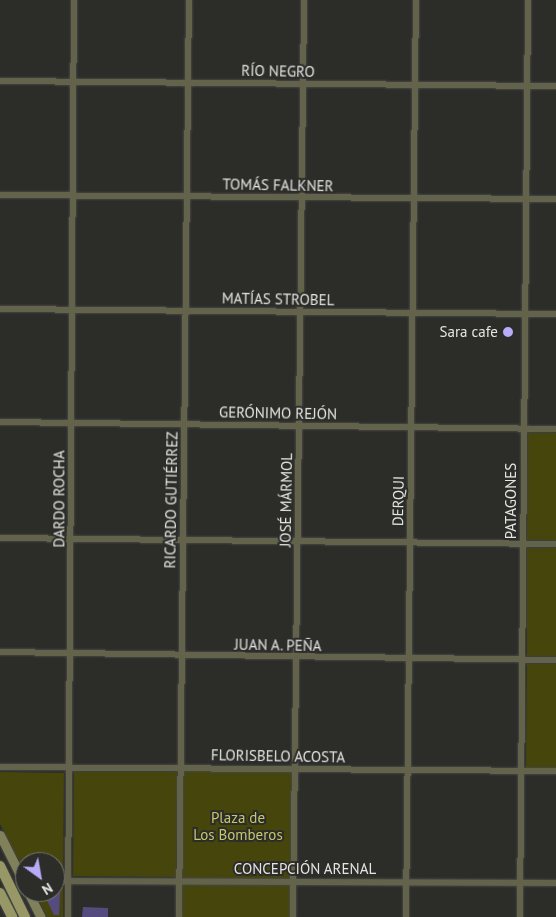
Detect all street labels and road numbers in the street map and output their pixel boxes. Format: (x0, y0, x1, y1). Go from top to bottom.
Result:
street label: RÍO NEGRO (241, 61, 315, 81)
street label: TOMÁS FALKNER (222, 175, 334, 195)
street label: MATÍAS STROBEL (222, 289, 334, 309)
street label: GERÓNIMO REJÓN (219, 403, 337, 423)
street label: RICARDO GUTIÉRREZ (161, 431, 181, 569)
street label: DARDO ROCHA (50, 450, 68, 548)
street label: JOSÉ MÁRMOL (276, 453, 296, 547)
street label: PATAGONES (502, 463, 520, 539)
street label: DERQUI (389, 476, 407, 526)
street label: JUAN A. PEÑA (233, 635, 323, 655)
street label: FLORISBELO ACOSTA (210, 746, 346, 766)
street label: CONCEPCIÓN ARENAL (234, 860, 376, 878)

